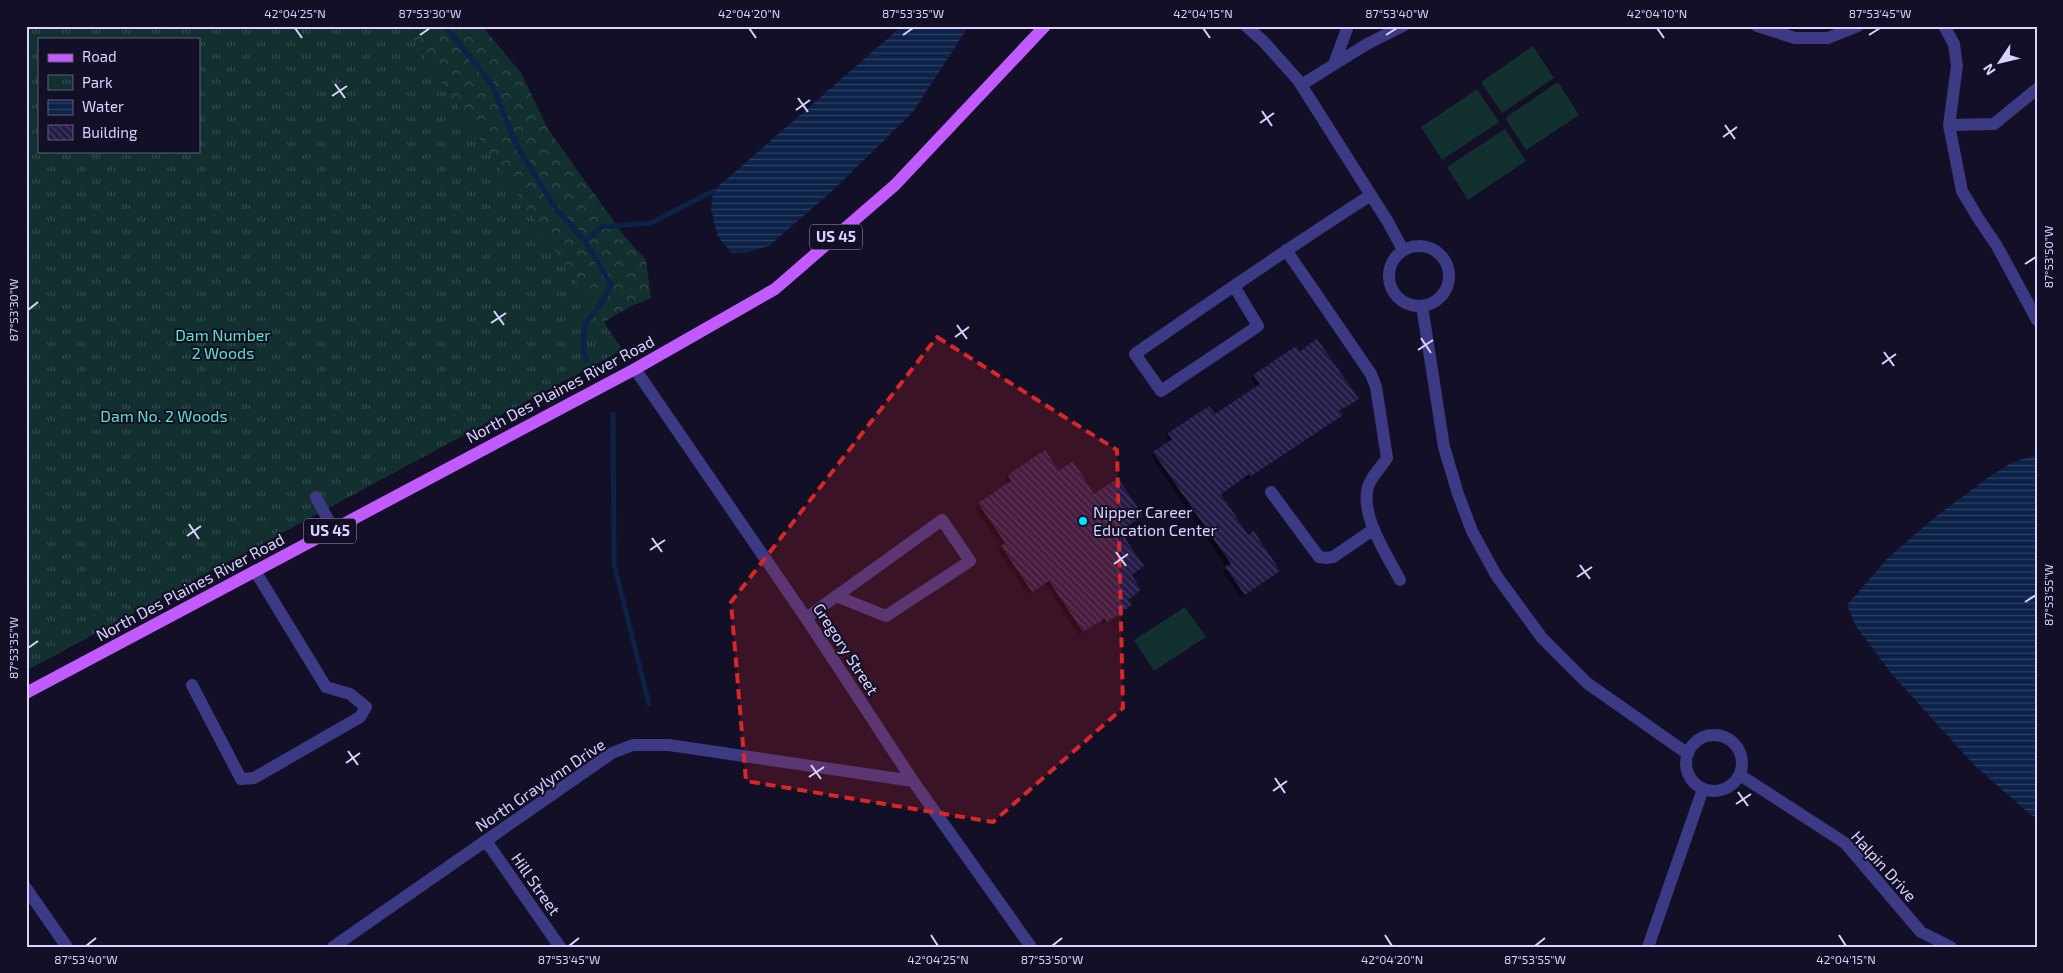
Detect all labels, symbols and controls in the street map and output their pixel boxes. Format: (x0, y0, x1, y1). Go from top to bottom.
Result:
text: 42°04'25"N (264, 6, 326, 20)
text: 87°53'30"W (399, 6, 461, 20)
text: 42°04'20"N (718, 6, 780, 20)
text: 87°53'35"W (882, 6, 944, 20)
text: 42°04'15"N (1173, 6, 1233, 20)
text: 87°53'40"W (1365, 6, 1429, 20)
text: 42°04'10"N (1627, 6, 1687, 20)
text: 87°53'45"W (1849, 6, 1911, 20)
legend (38, 38, 200, 152)
north arrow (1976, 38, 2026, 88)
text: Road (82, 47, 117, 65)
text: N (1979, 61, 1999, 79)
text: Park (82, 73, 113, 91)
text: Water (82, 97, 124, 115)
text: Building (82, 123, 138, 141)
road number: US 45 (810, 224, 862, 250)
text: 87°53'50"W (2041, 226, 2055, 288)
text: 87°53'30"W (6, 279, 20, 341)
park label: Dam Number 2 Woods (175, 325, 271, 362)
street label: North Des Plaines River Road (462, 331, 657, 446)
park label: Dam No. 2 Woods (100, 406, 228, 425)
place label: Nipper Career Education Center (1093, 502, 1218, 539)
marker: Nipper Career Education Center (1077, 515, 1089, 527)
road number: US 45 (304, 518, 356, 544)
street label: North Des Plaines River Road (92, 529, 287, 644)
text: 87°53'55"W (2041, 564, 2055, 626)
street label: Gregory Street (810, 599, 883, 698)
text: 87°53'35"W (6, 617, 20, 679)
street label: North Graylynn Drive (471, 734, 608, 835)
street label: Halpin Drive (1848, 826, 1921, 905)
street label: Hill Street (508, 849, 565, 919)
text: 87°53'40"W (54, 952, 118, 966)
text: 87°53'45"W (538, 952, 600, 966)
text: 42°04'25"N (907, 952, 969, 966)
text: 87°53'50"W (1021, 952, 1083, 966)
text: 42°04'20"N (1361, 952, 1423, 966)
text: 87°53'55"W (1504, 952, 1566, 966)
text: 42°04'15"N (1816, 952, 1876, 966)

